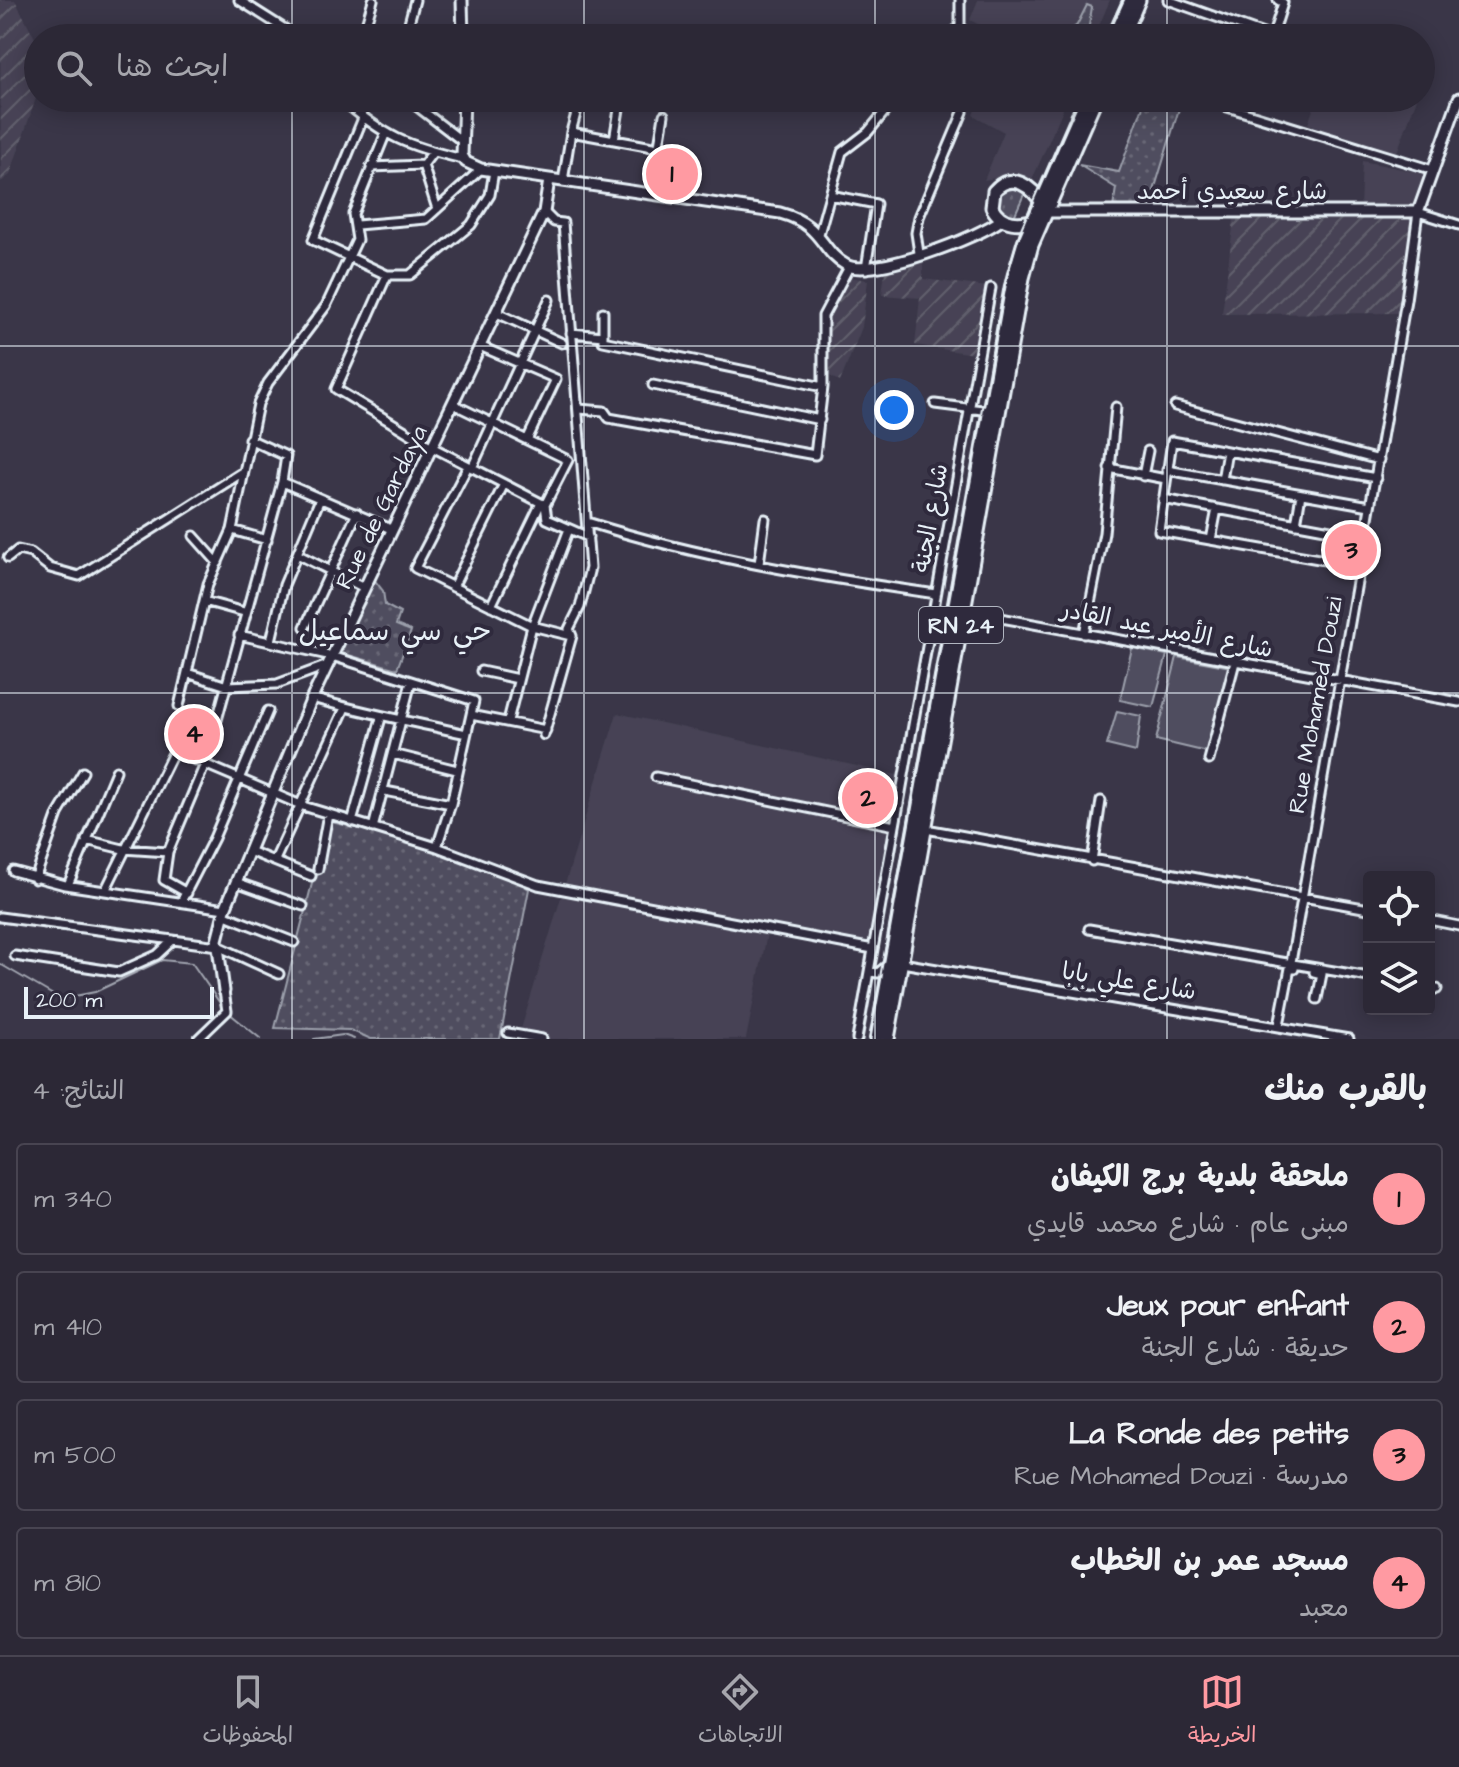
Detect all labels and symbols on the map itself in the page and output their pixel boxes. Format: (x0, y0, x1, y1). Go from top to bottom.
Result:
pin: 1 (646, 144, 698, 204)
street label: شارع سعيدي أحمد (1137, 175, 1327, 209)
your location (874, 390, 914, 430)
street label: Rue de Gardaya (327, 420, 437, 596)
street label: شارع الجنة (905, 461, 957, 575)
pin: 3 (1325, 520, 1377, 580)
street label: شارع الأمير عبد القادر (1056, 591, 1276, 667)
street label: Rue Mohamed Douzi (1280, 594, 1352, 816)
road number: RN 24 (919, 607, 1003, 643)
district label: حي سي سماعيل (299, 612, 491, 655)
pin: 4 (168, 704, 220, 764)
pin: 2 (842, 768, 894, 828)
street label: شارع علي بابا (1059, 955, 1198, 1012)
scale bar (24, 983, 214, 1019)

